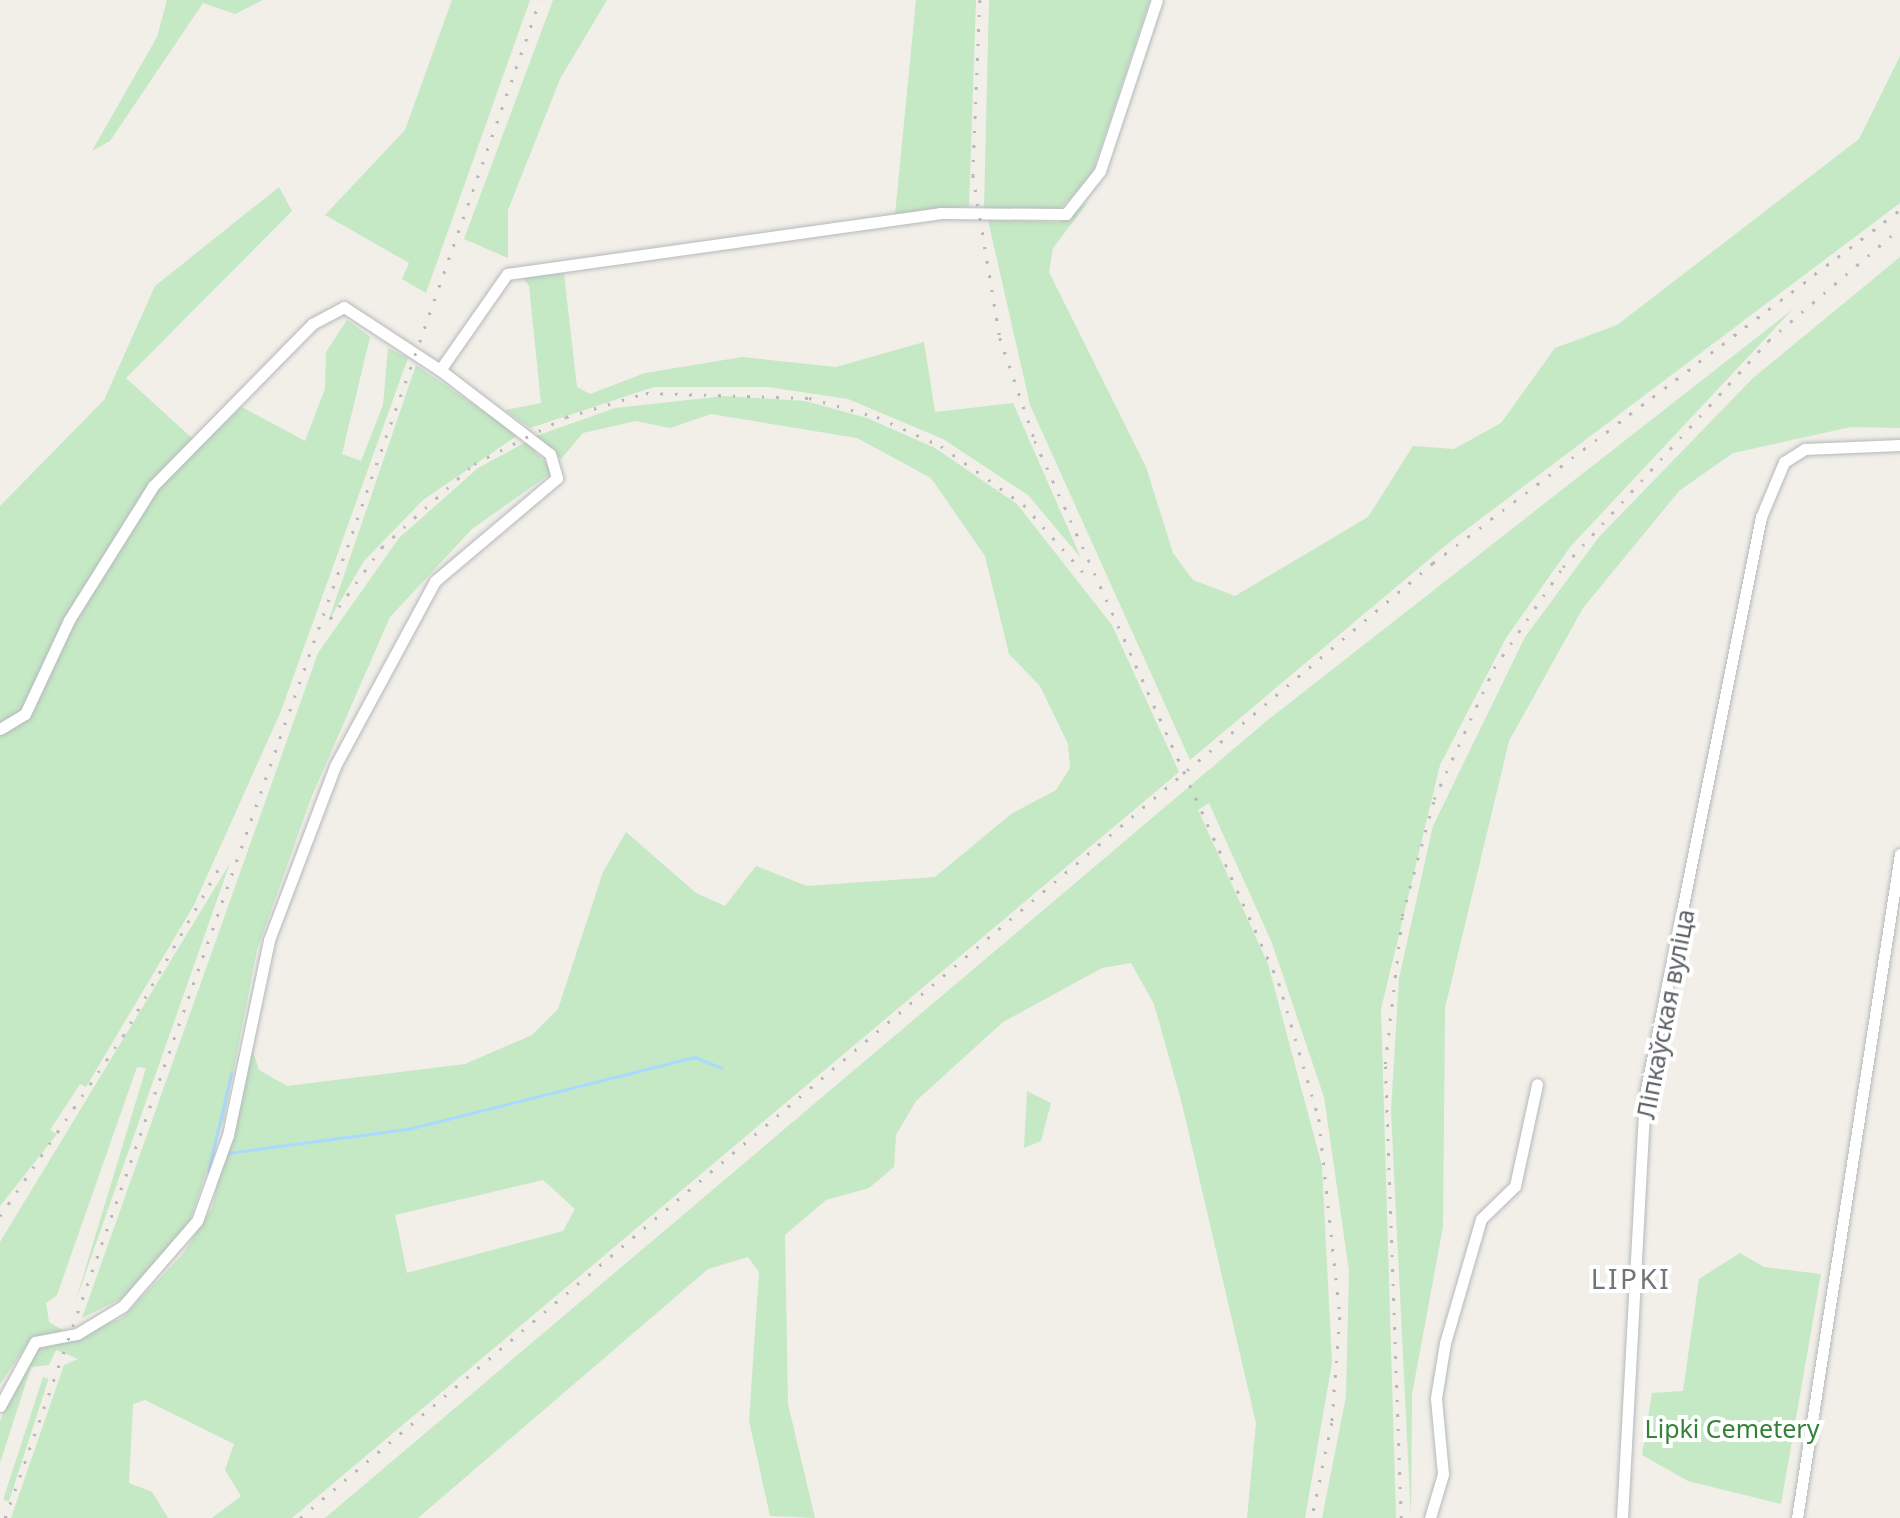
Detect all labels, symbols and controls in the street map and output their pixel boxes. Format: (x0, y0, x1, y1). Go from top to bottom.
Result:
street label: Ліпкаўская вуліца (1630, 907, 1700, 1121)
district label: LIPKI (1591, 1261, 1671, 1295)
park label: Lipki Cemetery (1645, 1413, 1819, 1443)

